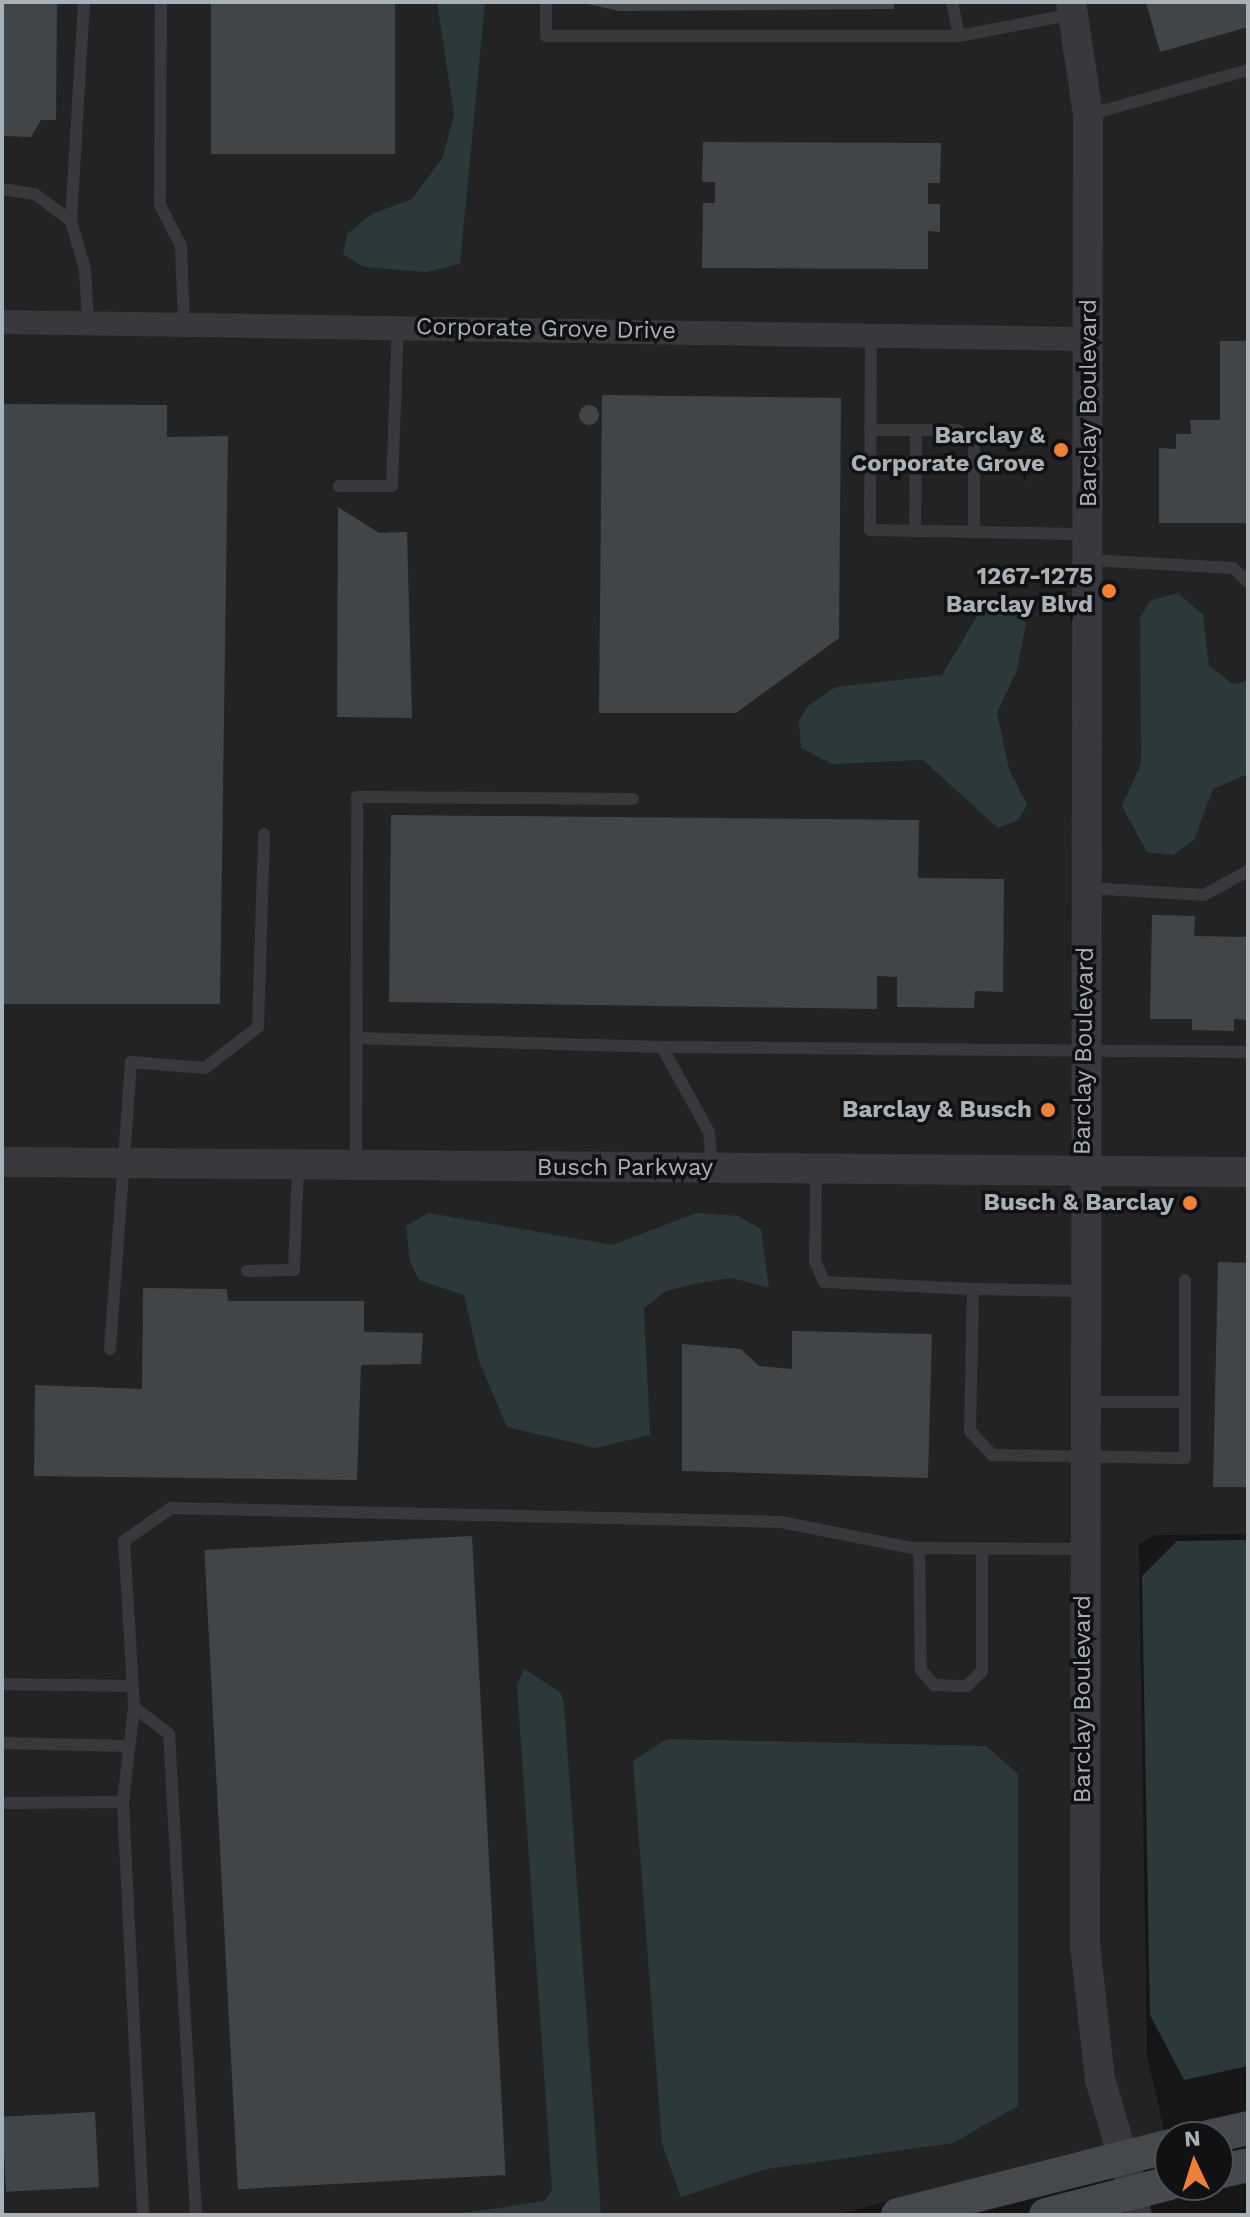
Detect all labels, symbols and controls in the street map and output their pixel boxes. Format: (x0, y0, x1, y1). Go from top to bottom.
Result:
street label: Barclay Boulevard (1075, 299, 1103, 507)
street label: Corporate Grove Drive (416, 312, 676, 346)
place label: Barclay & Corporate Grove (851, 422, 1045, 478)
marker: Barclay & Corporate Grove (1052, 441, 1070, 459)
place label: 1267-1275 Barclay Blvd (945, 563, 1093, 619)
marker: 1267-1275 Barclay Blvd (1100, 582, 1118, 600)
street label: Barclay Boulevard (1068, 946, 1100, 1156)
place label: Barclay & Busch (842, 1096, 1032, 1124)
marker: Barclay & Busch (1039, 1101, 1057, 1119)
street label: Busch Parkway (537, 1154, 713, 1182)
place label: Busch & Barclay (984, 1189, 1174, 1217)
marker: Busch & Barclay (1181, 1194, 1199, 1212)
street label: Barclay Boulevard (1069, 1595, 1097, 1803)
north arrow (1154, 2121, 1234, 2201)
text: N (1183, 2126, 1201, 2152)

